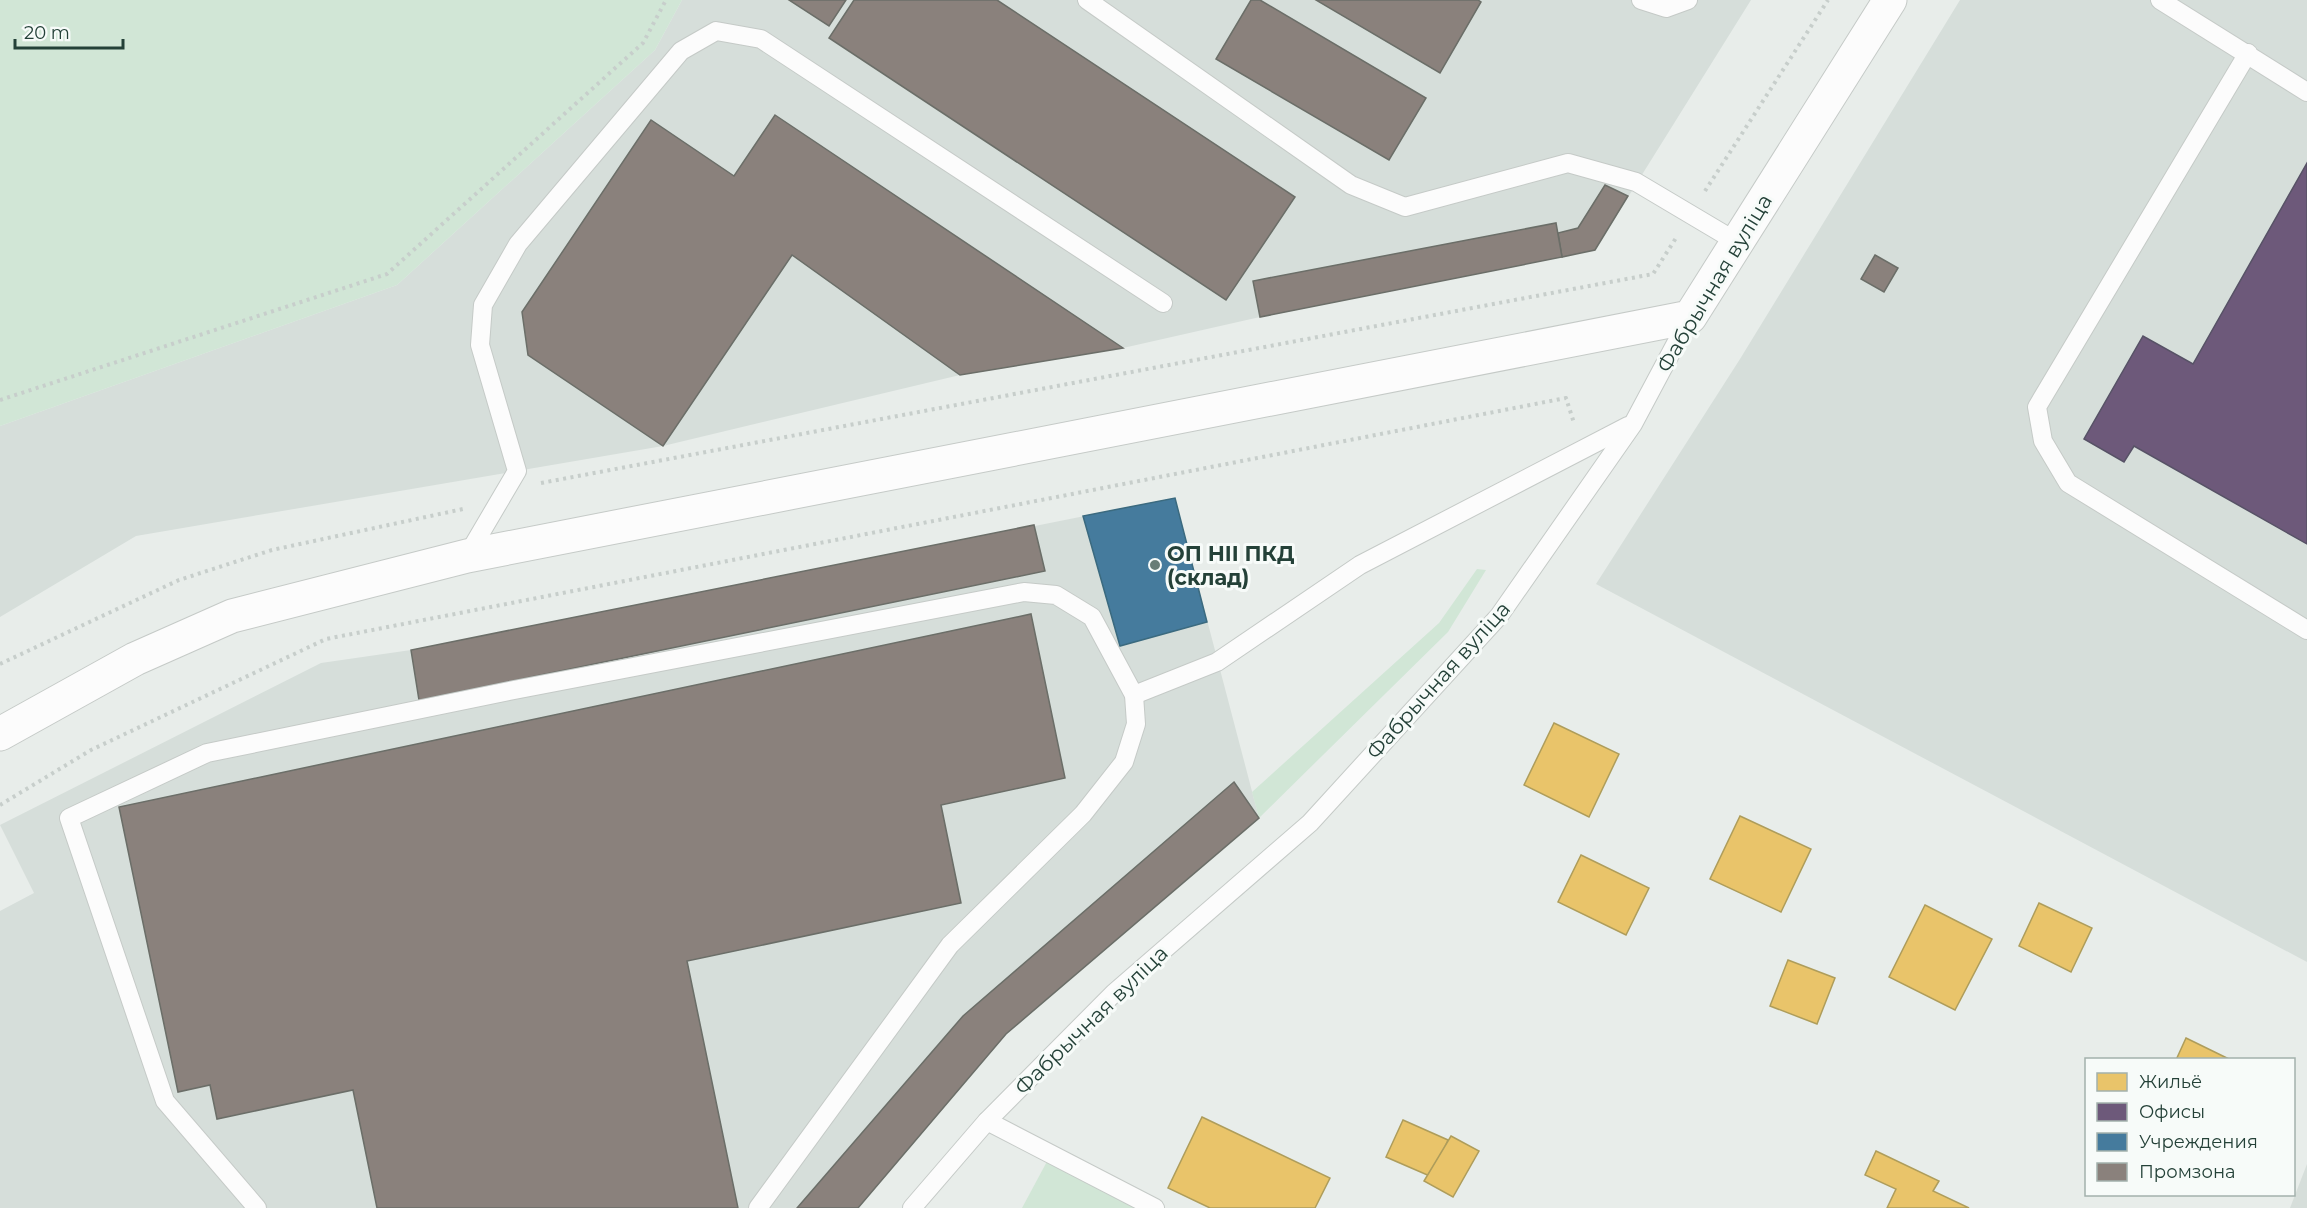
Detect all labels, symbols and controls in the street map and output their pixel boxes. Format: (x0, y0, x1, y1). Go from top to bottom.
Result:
scale bar (15, 12, 123, 50)
text: 20 m (24, 22, 70, 44)
street label: Фабрычная вуліца (1651, 190, 1777, 376)
place label: ОП НII ПКД (склад) (1167, 541, 1294, 590)
marker: ОП НII ПКД (склад) (1148, 558, 1162, 572)
street label: Фабрычная вуліца (1361, 596, 1515, 764)
street label: Фабрычная вуліца (1009, 940, 1173, 1100)
legend (2085, 1058, 2295, 1196)
text: Жильё (2139, 1071, 2202, 1093)
text: Офисы (2139, 1101, 2205, 1123)
text: Учреждения (2139, 1131, 2258, 1153)
text: Промзона (2139, 1161, 2236, 1183)

